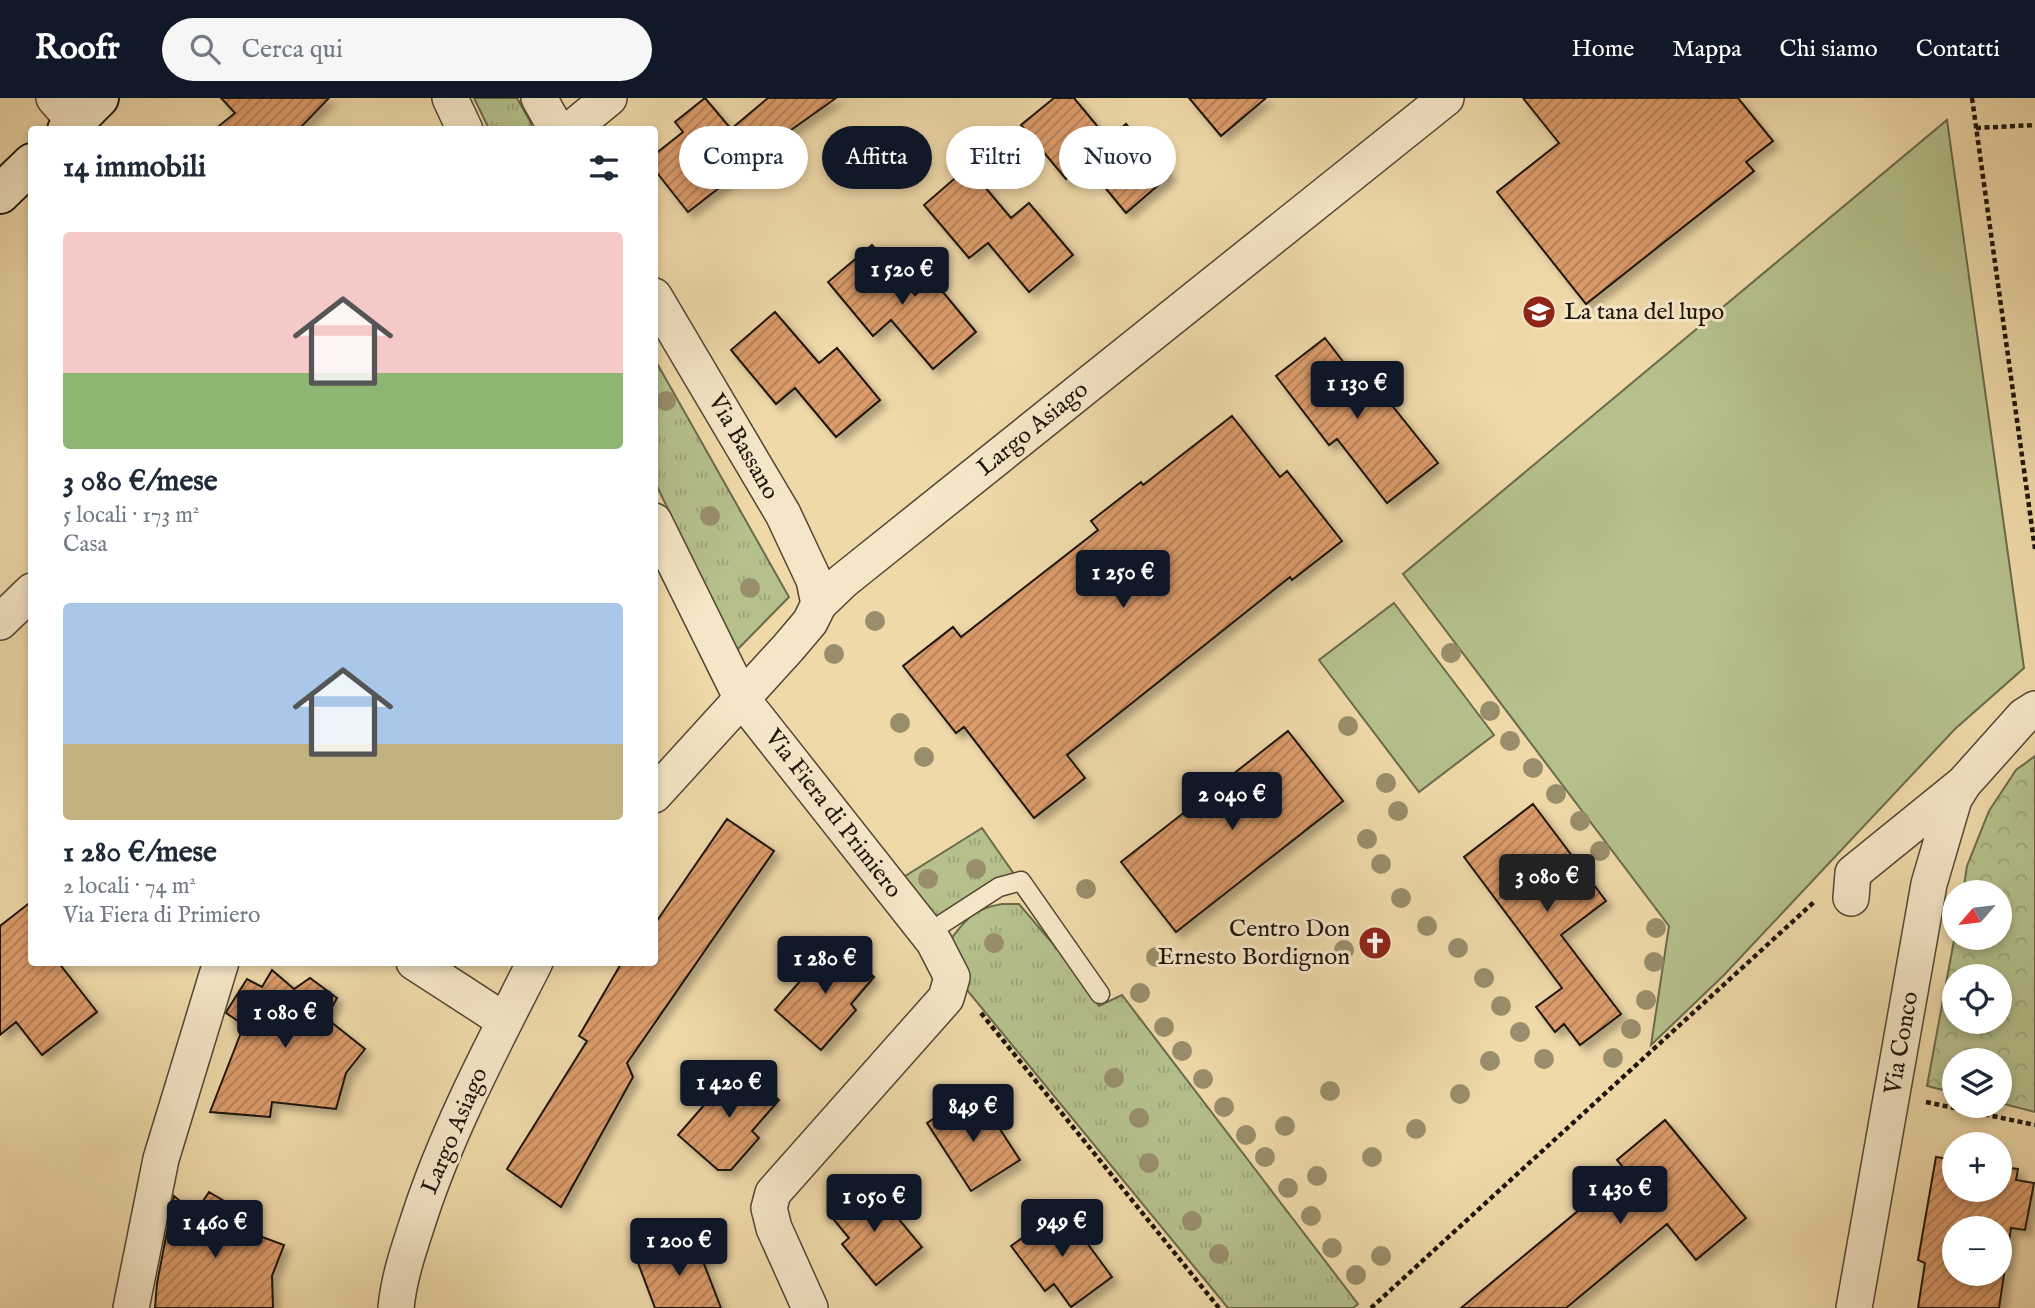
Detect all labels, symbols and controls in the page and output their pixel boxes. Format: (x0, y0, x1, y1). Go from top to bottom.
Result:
search box (162, 18, 652, 81)
text: Roofr (35, 28, 120, 70)
icon: search (186, 30, 224, 68)
text: Cerca qui (242, 33, 343, 66)
text: Home (1572, 34, 1634, 65)
text: Mappa (1672, 34, 1742, 65)
text: Chi siamo (1780, 34, 1878, 65)
text: Contatti (1916, 34, 2000, 65)
chip: Compra (679, 126, 808, 189)
chip: Affitta (822, 126, 932, 189)
chip: Filtri (946, 126, 1045, 189)
chip: Nuovo (1059, 126, 1176, 189)
text: 14 immobili (63, 149, 206, 187)
icon: filters (585, 149, 623, 187)
pin: 1 520 € (837, 248, 967, 307)
text: 1 520 € (871, 255, 933, 284)
icon: home (280, 278, 406, 404)
school or university icon: La tana del lupo (1520, 293, 1558, 331)
place label: La tana del lupo (1564, 297, 1724, 328)
pin: 1 130 € (1292, 362, 1422, 421)
text: 1 130 € (1327, 369, 1387, 398)
street label: Largo Asiago (971, 375, 1095, 483)
street label: Via Bassano (700, 388, 786, 505)
text: 3 080 €/mese (63, 463, 218, 501)
text: 5 locali · 173 m² (63, 501, 199, 530)
text: Casa (63, 530, 107, 559)
pin: 1 250 € (1058, 550, 1188, 610)
text: 1 250 € (1092, 558, 1154, 587)
icon: home (280, 649, 406, 775)
street label: Via Fiera di Primiero (757, 723, 909, 905)
pin: 2 040 € (1167, 772, 1297, 832)
text: 2 040 € (1198, 780, 1266, 809)
text: 1 280 €/mese (63, 834, 217, 872)
pin: 3 080 € (1482, 854, 1612, 914)
text: 3 080 € (1515, 862, 1579, 891)
text: 2 locali · 74 m² (63, 872, 196, 901)
north arrow (1942, 880, 2012, 950)
map controls (1942, 880, 2012, 1286)
text: Via Fiera di Primiero (63, 901, 260, 930)
place label: Centro Don Ernesto Bordignon (1158, 914, 1350, 973)
church icon: Centro Don Ernesto Bordignon (1356, 924, 1394, 962)
pin: 1 280 € (760, 936, 890, 996)
text: 1 280 € (793, 944, 857, 973)
button: locate (1942, 964, 2012, 1034)
street label: Via Conco (1878, 989, 1926, 1098)
pin: 1 080 € (220, 990, 350, 1050)
text: 1 080 € (253, 998, 317, 1027)
button: layers (1942, 1048, 2012, 1118)
pin: 1 420 € (664, 1060, 794, 1120)
street label: Largo Asiago (414, 1063, 496, 1199)
text: 1 420 € (696, 1068, 762, 1097)
pin: 849 € (924, 1084, 1022, 1144)
text: 849 € (949, 1092, 997, 1121)
button: + (1942, 1132, 2012, 1202)
pin: 1 430 € (1555, 1166, 1685, 1226)
pin: 1 050 € (809, 1174, 939, 1234)
text: 1 430 € (1588, 1174, 1652, 1203)
text: 1 050 € (843, 1182, 905, 1211)
pin: 1 460 € (150, 1200, 280, 1260)
pin: 949 € (1013, 1200, 1111, 1259)
text: 949 € (1037, 1207, 1087, 1236)
text: 1 460 € (183, 1208, 247, 1237)
button: − (1942, 1216, 2012, 1286)
pin: 1 200 € (614, 1218, 744, 1278)
text: 1 200 € (646, 1226, 712, 1255)

